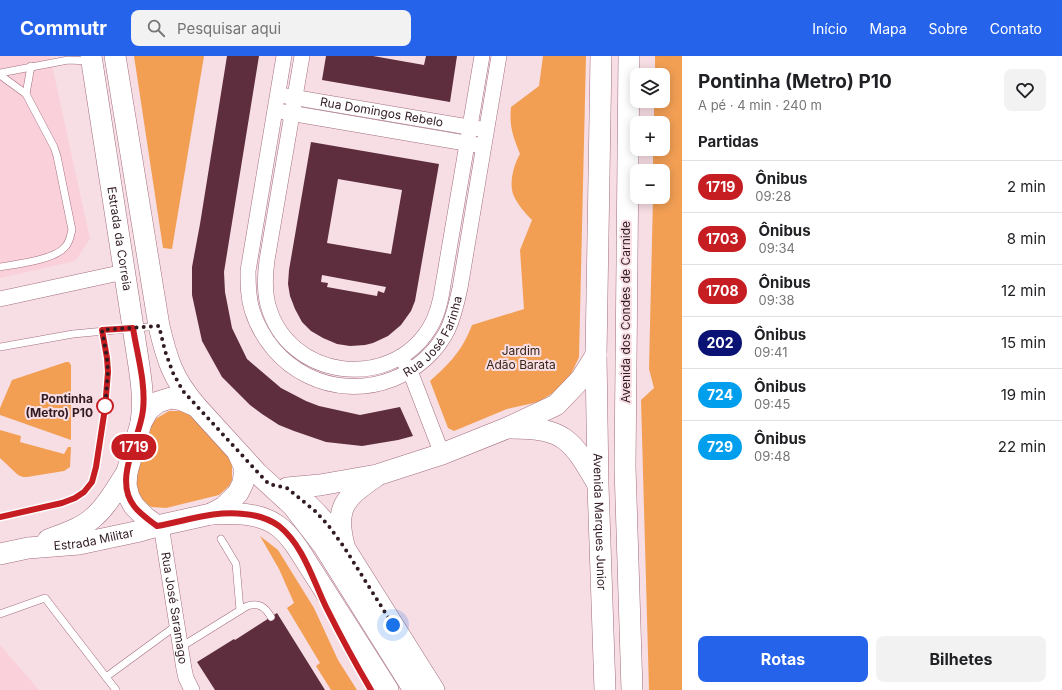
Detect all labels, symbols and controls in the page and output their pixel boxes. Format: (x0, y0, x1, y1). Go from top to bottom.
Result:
search box (131, 10, 411, 46)
text: Commutr (20, 17, 107, 40)
icon: search (145, 17, 167, 39)
text: Pesquisar aqui (177, 19, 281, 38)
text: Início (812, 20, 848, 37)
text: Mapa (870, 20, 907, 37)
text: Sobre (929, 20, 968, 37)
text: Contato (990, 20, 1042, 37)
map controls (630, 68, 670, 204)
button: layers (630, 68, 670, 108)
button: heart (1004, 69, 1046, 111)
text: Pontinha (Metro) P10 (698, 70, 892, 93)
street label: Rua Domingos Rebelo (319, 94, 444, 130)
text: A pé · 4 min · 240 m (698, 97, 822, 113)
button: + (630, 116, 670, 156)
text: Partidas (698, 132, 759, 151)
button: − (630, 164, 670, 204)
text: Ônibus (755, 169, 807, 188)
text: 2 min (1007, 177, 1046, 196)
text: 1719 (706, 178, 735, 195)
street label: Estrada da Correia (104, 186, 135, 292)
text: 09:28 (755, 188, 791, 204)
street label: Avenida dos Condes de Carnide (618, 221, 633, 403)
text: Ônibus (758, 221, 811, 240)
text: 8 min (1007, 229, 1046, 248)
text: 1703 (706, 230, 738, 247)
text: 09:34 (758, 240, 795, 256)
text: Ônibus (759, 273, 811, 292)
text: 12 min (1001, 281, 1046, 300)
text: 1708 (706, 282, 739, 299)
text: 09:38 (759, 292, 795, 308)
street label: Rua José Farinha (400, 295, 465, 380)
text: Ônibus (754, 325, 806, 344)
text: 15 min (1001, 333, 1046, 352)
text: 202 (706, 334, 734, 351)
park label: Jardim Adão Barata (486, 343, 556, 372)
text: 09:41 (754, 344, 787, 360)
text: Ônibus (754, 377, 806, 396)
text: 19 min (1001, 385, 1046, 404)
text: 724 (707, 386, 733, 403)
place label: Pontinha (Metro) P10 (26, 391, 93, 420)
text: 09:45 (754, 396, 790, 412)
marker: Pontinha (Metro) P10 (96, 397, 114, 415)
text: Ônibus (754, 429, 806, 448)
line badge: 1719 (106, 434, 162, 460)
text: 22 min (998, 437, 1046, 456)
text: 1719 (119, 438, 149, 455)
text: 729 (707, 438, 733, 455)
text: 09:48 (754, 448, 790, 464)
street label: Avenida Marques Junior (591, 453, 610, 591)
street label: Estrada Militar (53, 524, 135, 553)
street label: Rua José Saramago (158, 551, 191, 665)
your location (383, 615, 403, 635)
button: Rotas (698, 636, 868, 682)
button: Bilhetes (876, 636, 1046, 682)

